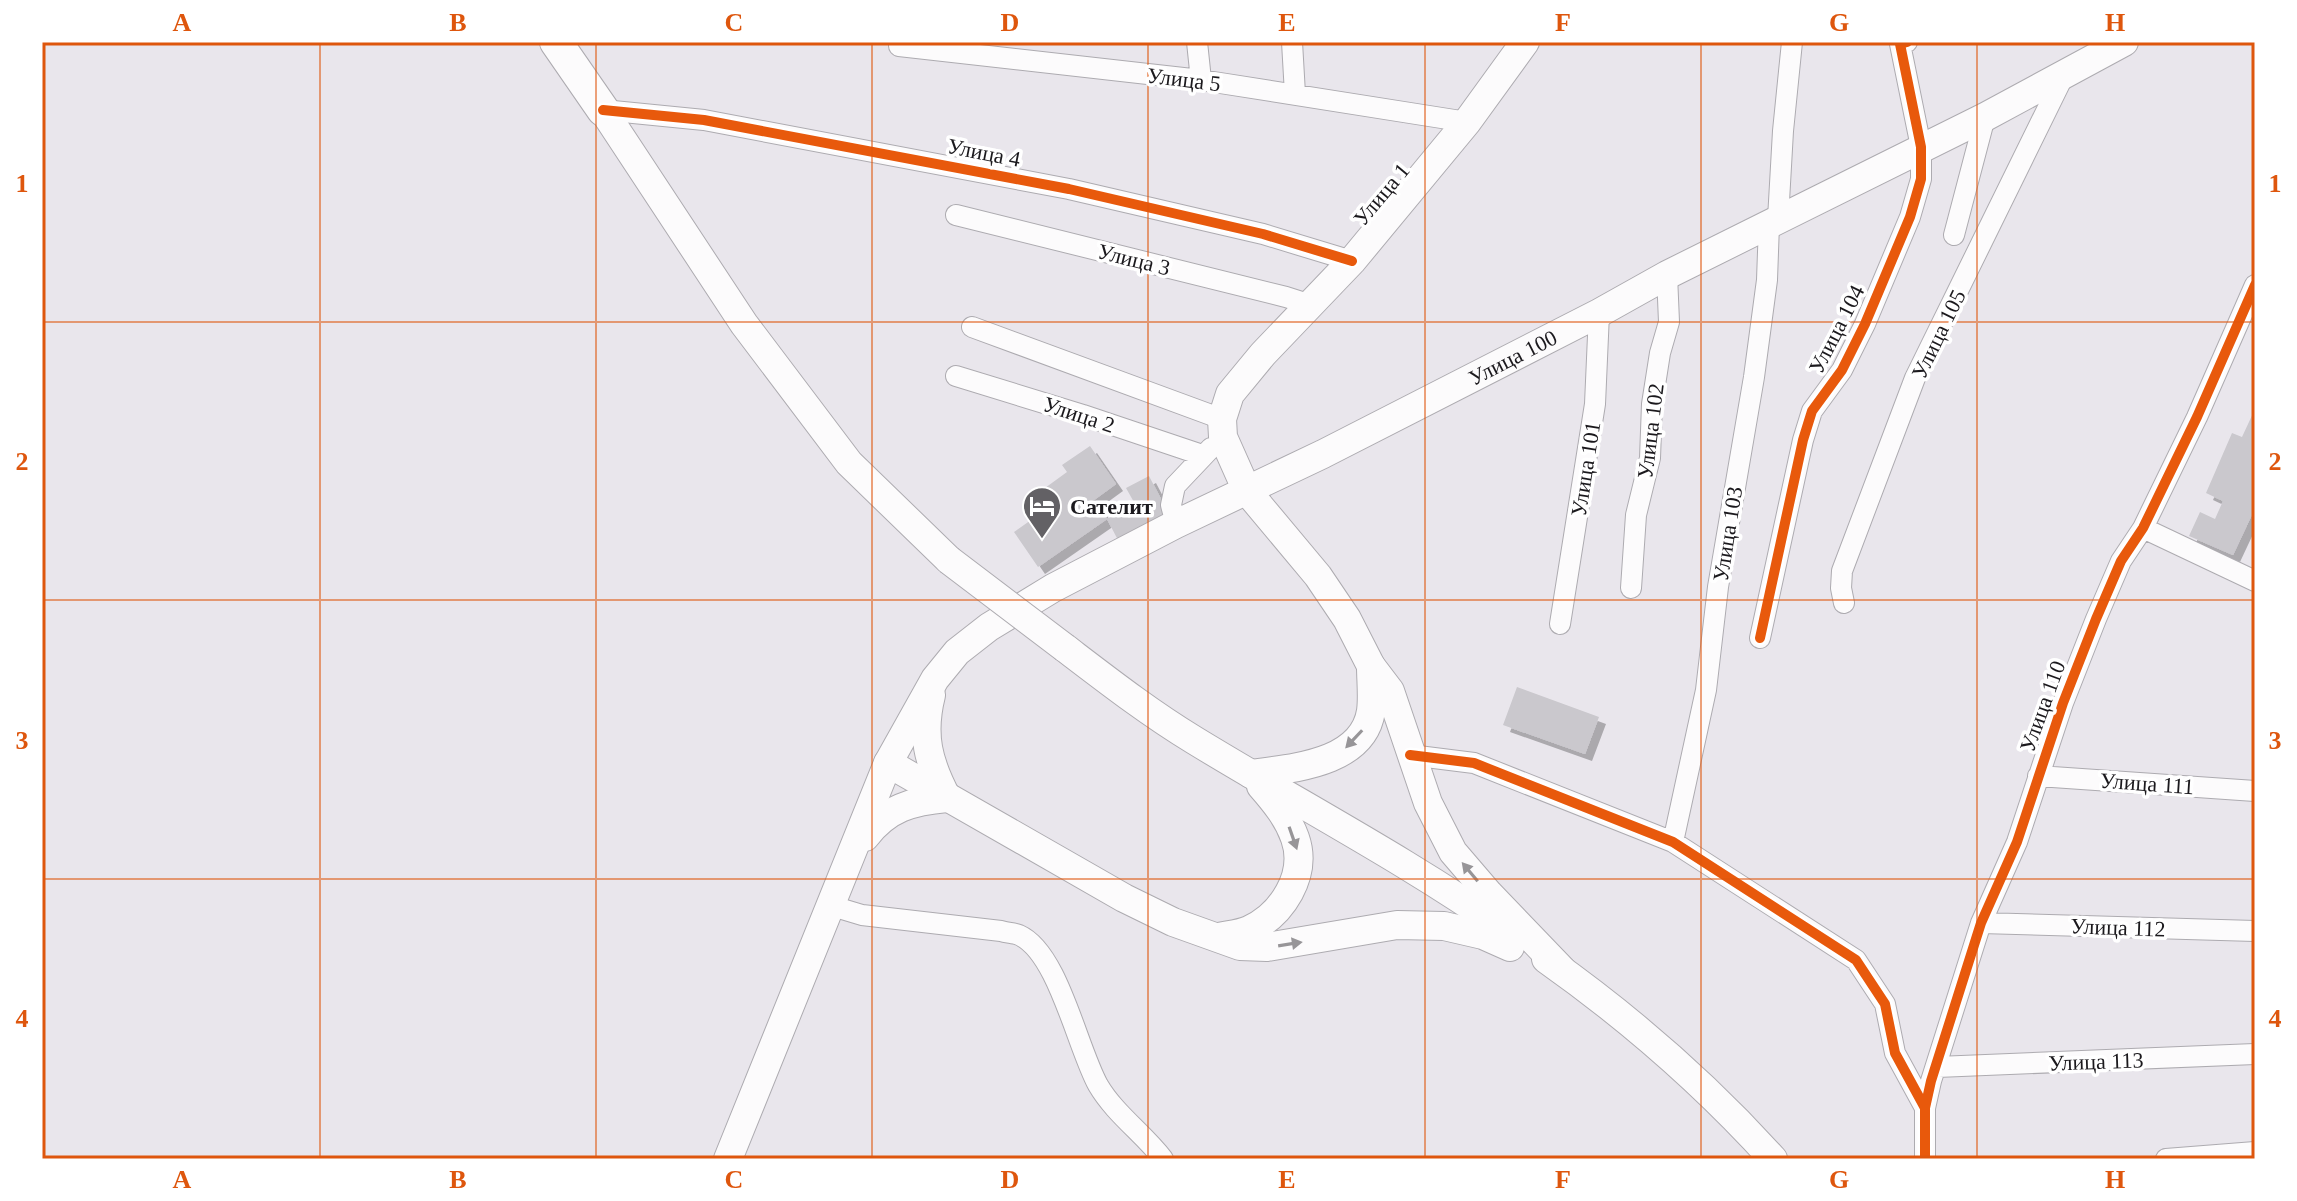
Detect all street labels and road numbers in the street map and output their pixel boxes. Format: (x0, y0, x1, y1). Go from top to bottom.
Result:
street label: Улица 5 (1146, 63, 1222, 96)
street label: Улица 4 (945, 133, 1023, 172)
street label: Улица 1 (1348, 158, 1415, 231)
street label: Улица 3 (1095, 238, 1173, 281)
street label: Улица 104 (1804, 281, 1869, 378)
street label: Улица 105 (1906, 286, 1971, 383)
street label: Улица 100 (1464, 325, 1561, 391)
street label: Улица 102 (1632, 382, 1669, 480)
street label: Улица 2 (1040, 391, 1118, 438)
street label: Улица 101 (1566, 420, 1605, 518)
street label: Улица 103 (1708, 485, 1747, 583)
street label: Улица 110 (2014, 657, 2070, 755)
street label: Улица 111 (2099, 768, 2195, 799)
street label: Улица 112 (2070, 913, 2166, 942)
street label: Улица 113 (2048, 1047, 2144, 1076)

